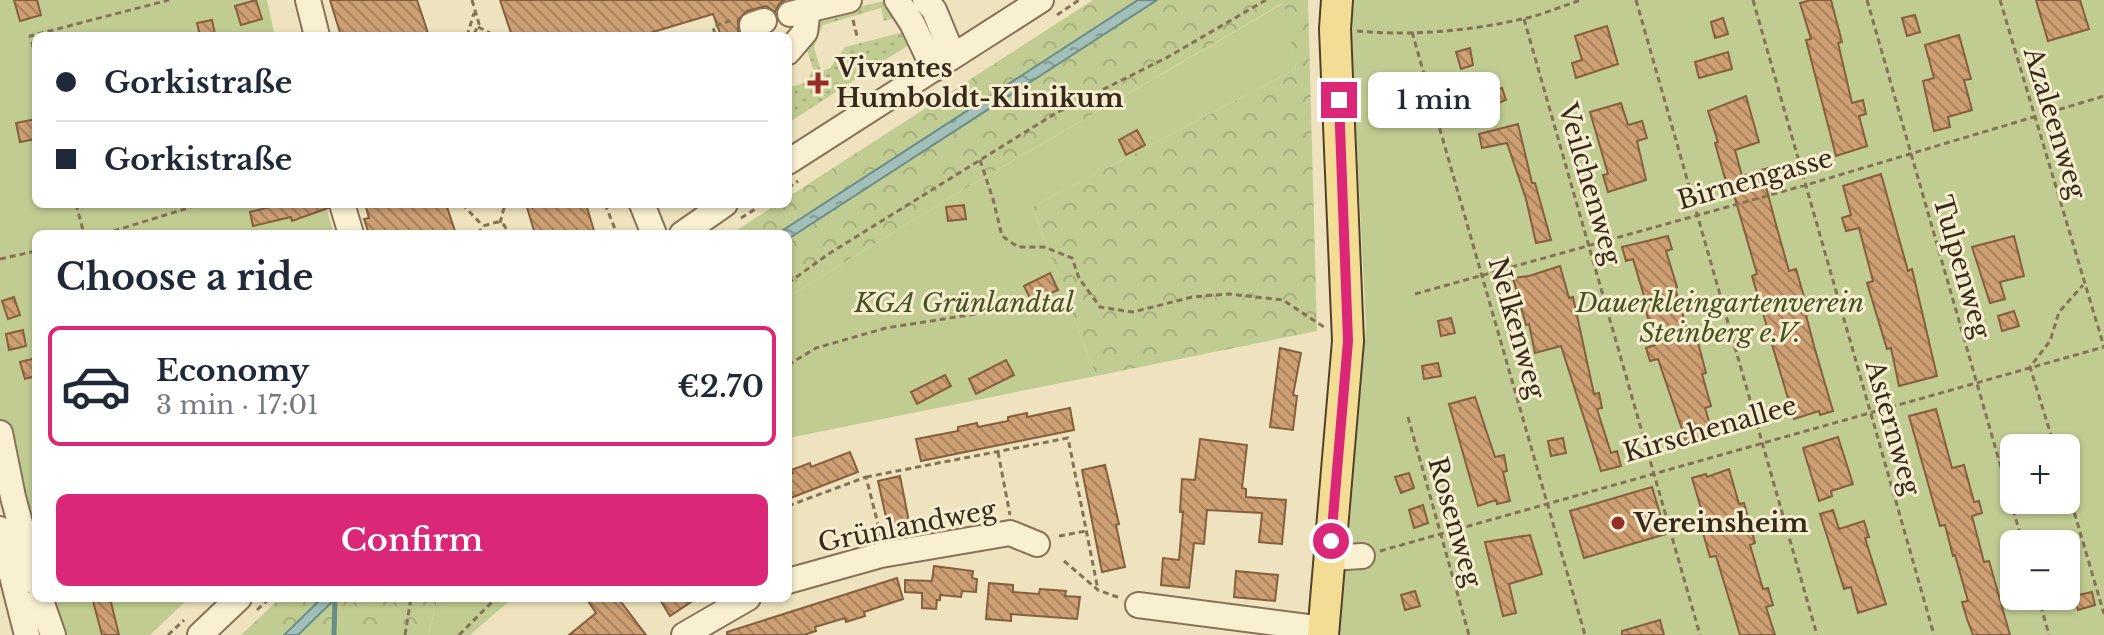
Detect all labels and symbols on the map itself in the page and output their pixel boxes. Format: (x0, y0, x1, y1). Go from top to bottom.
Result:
street label: Azaleenweg (2016, 42, 2093, 203)
place label: Vivantes Humboldt-Klinikum (835, 52, 1124, 114)
marker: Vivantes Humboldt-Klinikum (807, 72, 829, 94)
callout: 1 min (1367, 72, 1499, 128)
route end (1321, 82, 1357, 118)
street label: Veilchenweg (1551, 98, 1628, 269)
street label: Birnengasse (1673, 142, 1837, 216)
street label: Tulpenweg (1926, 192, 1998, 343)
street label: Nelkenweg (1482, 254, 1553, 403)
park label: KGA Grünlandtal (853, 287, 1075, 319)
park label: Dauerkleingartenverein Steinberg e.V. (1575, 287, 1864, 349)
street label: Asternweg (1858, 356, 1928, 499)
street label: Kirschenallee (1620, 389, 1800, 469)
street label: Rosenweg (1421, 453, 1489, 591)
street label: Grünlandweg (815, 493, 999, 559)
place label: Vereinsheim (1633, 507, 1808, 539)
marker: Vereinsheim (1609, 514, 1627, 532)
route start (1313, 523, 1349, 559)

